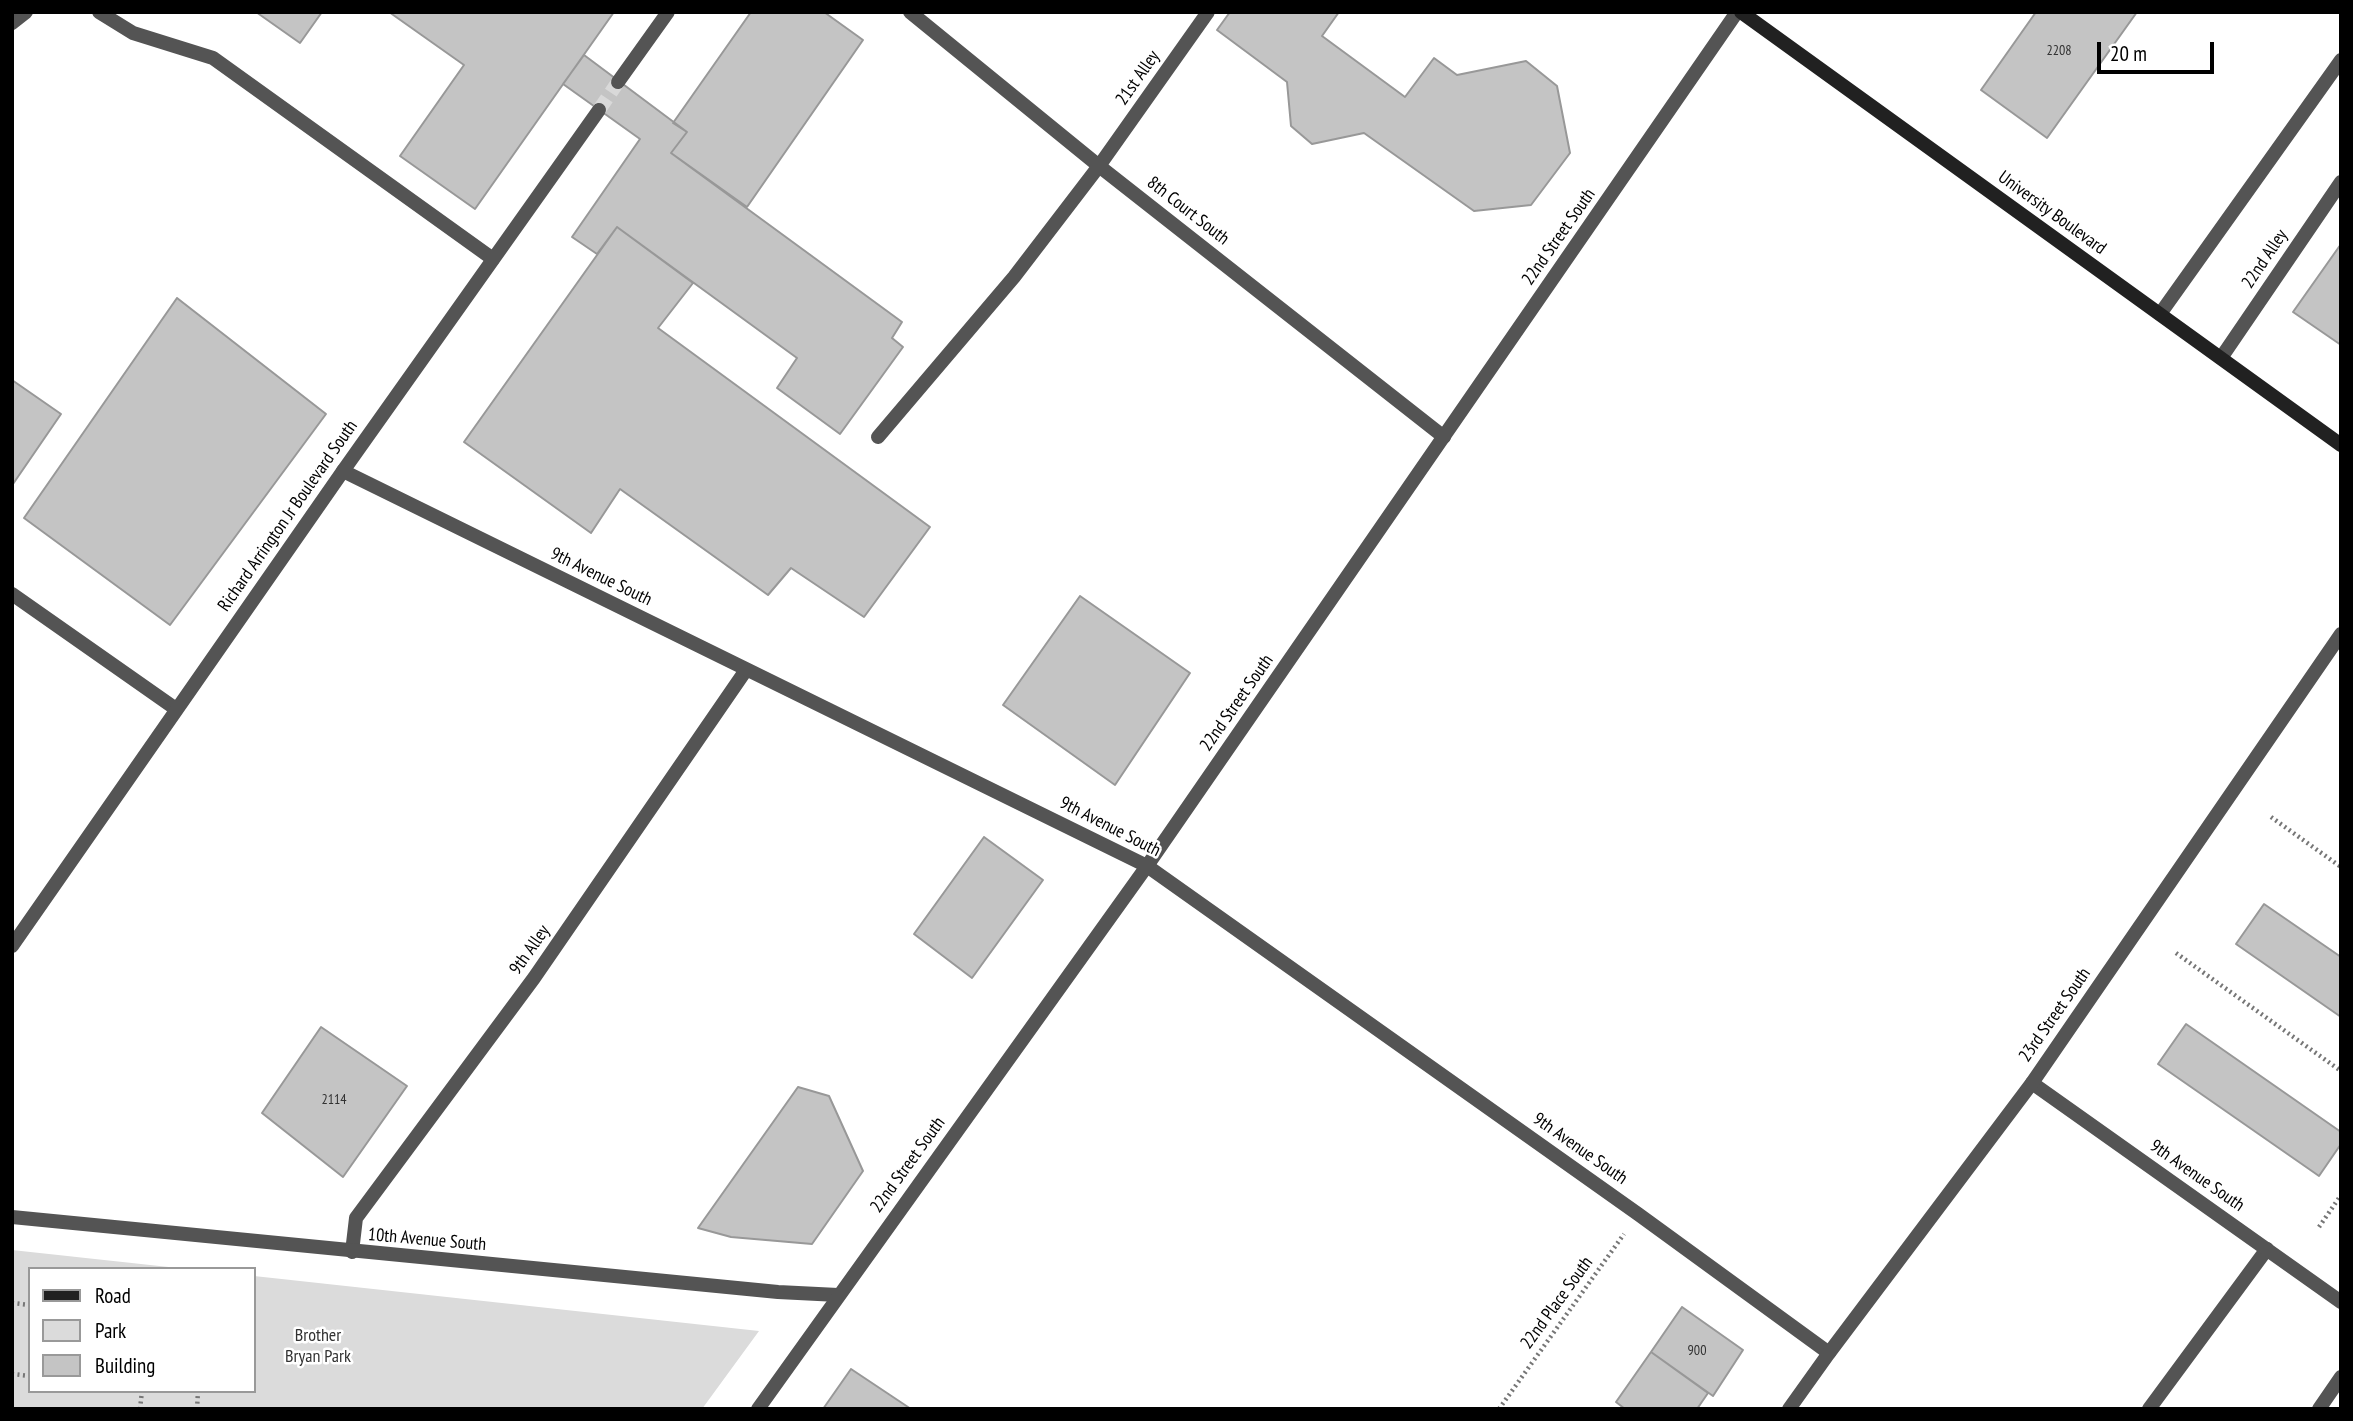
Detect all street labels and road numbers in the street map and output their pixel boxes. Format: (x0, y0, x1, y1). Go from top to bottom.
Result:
street label: 21st Alley (1111, 46, 1165, 110)
street label: University Boulevard (1994, 167, 2110, 259)
street label: 8th Court South (1143, 172, 1233, 250)
street label: 22nd Street South (1518, 185, 1600, 289)
street label: 22nd Alley (2237, 225, 2293, 293)
street label: Richard Arrington Jr Boulevard South (214, 416, 362, 616)
street label: 9th Avenue South (547, 543, 655, 611)
street label: 22nd Street South (1196, 651, 1278, 755)
street label: 9th Avenue South (1056, 792, 1164, 862)
street label: 9th Alley (505, 921, 555, 979)
street label: 23rd Street South (2015, 964, 2095, 1066)
street label: 9th Avenue South (1529, 1109, 1631, 1189)
street label: 22nd Street South (866, 1113, 950, 1217)
street label: 9th Avenue South (2146, 1136, 2248, 1216)
street label: 10th Avenue South (367, 1224, 487, 1256)
street label: 22nd Place South (1516, 1253, 1598, 1353)

